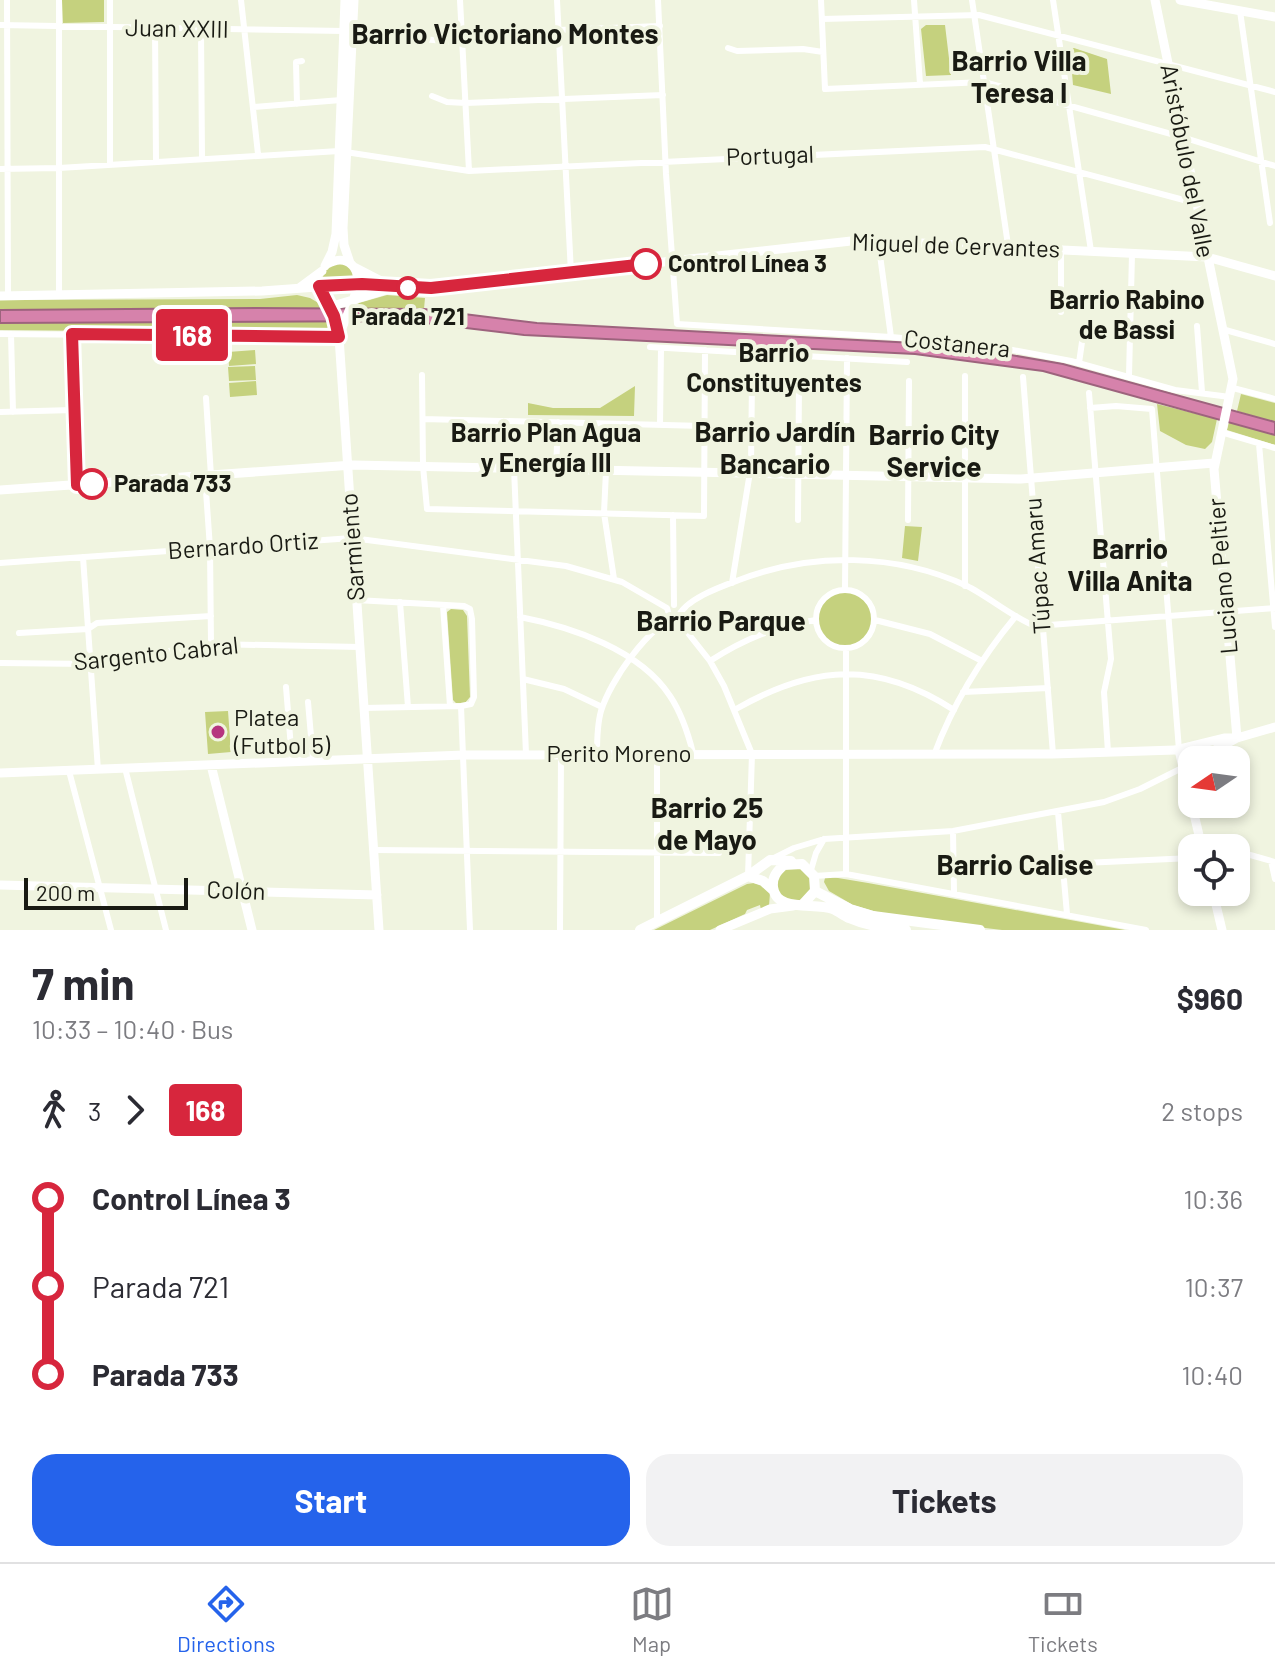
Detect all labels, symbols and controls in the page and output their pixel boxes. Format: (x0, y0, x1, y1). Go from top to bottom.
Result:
street label: Juan XXIII (125, 12, 229, 43)
district label: Barrio Victoriano Montes (351, 16, 659, 50)
district label: Barrio Villa Teresa I (952, 43, 1086, 109)
street label: Aristóbulo del Valle (1155, 61, 1221, 260)
street label: Portugal (725, 138, 815, 171)
street label: Miguel de Cervantes (851, 226, 1061, 263)
place label: Control Línea 3 (668, 248, 827, 277)
marker: Control Línea 3 (631, 249, 661, 279)
marker: Parada 721 (397, 277, 419, 299)
district label: Barrio Rabino de Bassi (1049, 283, 1205, 344)
place label: Parada 721 (351, 301, 465, 330)
line badge: 168 (146, 309, 238, 361)
text: 168 (172, 318, 212, 352)
street label: Costanera (903, 323, 1012, 363)
district label: Barrio Constituyentes (686, 336, 862, 397)
district label: Barrio Jardín Bancario (694, 414, 856, 480)
district label: Barrio Plan Agua y Energía III (451, 416, 641, 477)
district label: Barrio City Service (869, 417, 999, 483)
place label: Parada 733 (114, 468, 231, 497)
marker: Parada 733 (77, 469, 107, 499)
street label: Sarmiento (333, 492, 370, 602)
street label: Túpac Amaru (1017, 497, 1056, 635)
street label: Luciano Peltier (1200, 497, 1243, 655)
street label: Bernardo Ortiz (167, 525, 319, 564)
district label: Barrio Villa Anita (1067, 531, 1193, 597)
district label: Barrio Parque (636, 603, 806, 637)
street label: Sargento Cabral (72, 629, 240, 676)
place label: Platea (Futbol 5) (233, 702, 331, 759)
marker: Platea (Futbol 5) (209, 723, 227, 741)
street label: Perito Moreno (546, 738, 692, 767)
north arrow (1178, 746, 1250, 818)
map controls (1178, 746, 1250, 906)
district label: Barrio 25 de Mayo (651, 790, 763, 856)
button: locate (1178, 834, 1250, 906)
district label: Barrio Calise (937, 847, 1093, 881)
scale bar (24, 874, 188, 910)
street label: Colón (206, 874, 266, 905)
text: 200 m (36, 879, 95, 905)
text: 7 min (32, 956, 135, 1009)
text: $960 (1177, 980, 1243, 1016)
text: 10:33 – 10:40 · Bus (32, 1013, 233, 1044)
icon: walk (32, 1088, 76, 1132)
icon: forward (113, 1088, 157, 1132)
text: 168 (185, 1093, 226, 1127)
text: 3 (88, 1095, 101, 1126)
text: 2 stops (1161, 1095, 1243, 1126)
text: Control Línea 3 (92, 1180, 291, 1216)
text: 10:36 (1184, 1183, 1243, 1214)
text: Parada 721 (92, 1268, 229, 1304)
text: 10:37 (1185, 1271, 1243, 1302)
text: Parada 733 (92, 1356, 239, 1392)
text: 10:40 (1181, 1359, 1243, 1390)
button: Start (32, 1454, 630, 1546)
button: Tickets (646, 1454, 1243, 1546)
tab: Directions (177, 1582, 275, 1656)
tab: Map (630, 1582, 674, 1656)
tab: Tickets (1028, 1582, 1098, 1656)

